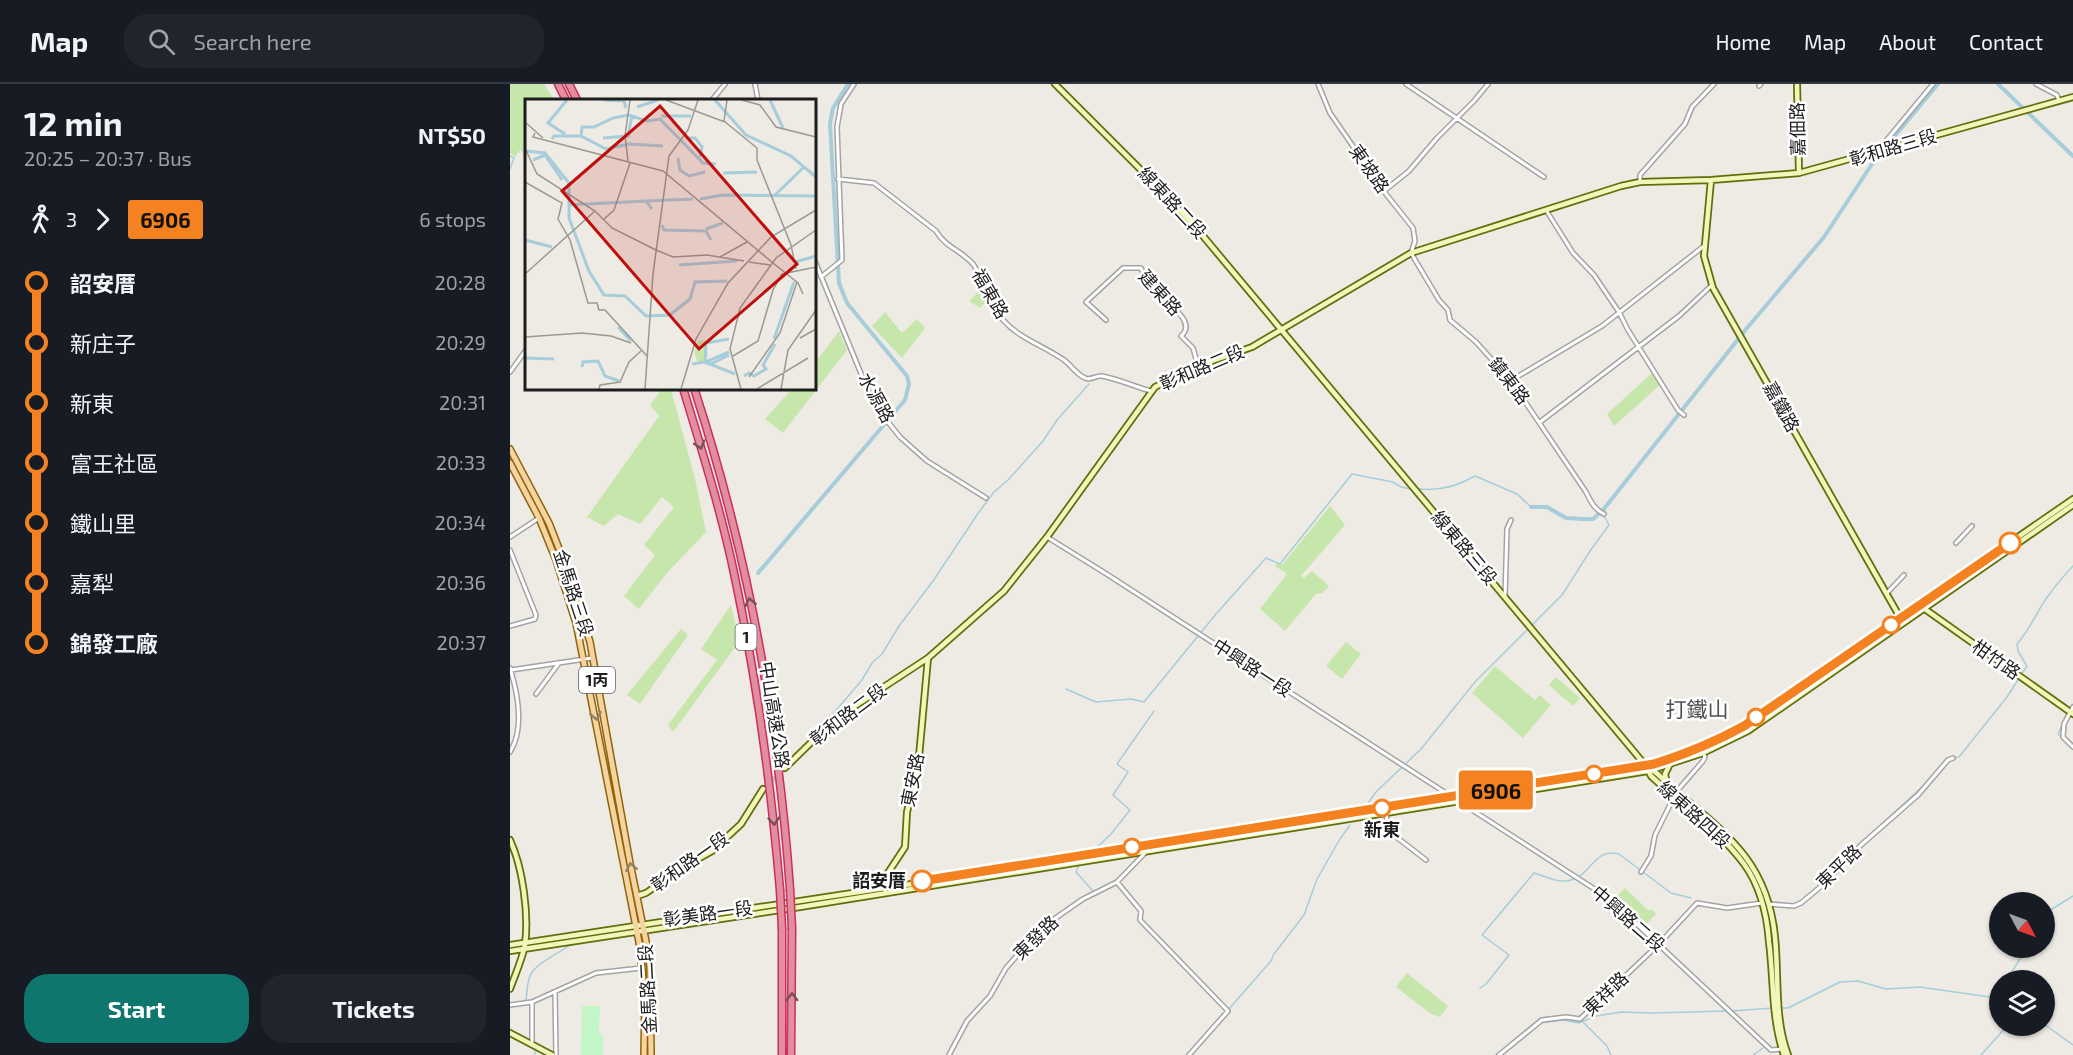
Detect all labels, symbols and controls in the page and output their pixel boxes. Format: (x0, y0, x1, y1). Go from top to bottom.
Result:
search box (124, 14, 544, 68)
text: Map (30, 24, 88, 58)
icon: search (145, 25, 178, 58)
text: Search here (193, 28, 312, 54)
text: Home (1715, 29, 1771, 54)
text: Map (1804, 29, 1846, 54)
text: About (1879, 29, 1936, 54)
text: Contact (1969, 29, 2043, 54)
inset map (525, 99, 816, 390)
street label: 嘉佃路 (1786, 102, 1808, 156)
text: 12 min (24, 103, 123, 143)
text: NT$50 (418, 122, 486, 148)
street label: 彰和路三段 (1846, 124, 1939, 170)
street label: 東坡路 (1345, 140, 1394, 197)
text: 20:25 – 20:37 · Bus (24, 146, 192, 170)
street label: 線東路二段 (1134, 162, 1211, 243)
icon: walk (24, 203, 57, 236)
icon: forward (86, 203, 119, 236)
text: 3 (66, 207, 77, 231)
text: 6906 (140, 207, 191, 232)
text: 6 stops (419, 207, 486, 231)
street label: 福東路 (968, 265, 1014, 322)
street label: 建東路 (1135, 265, 1187, 320)
text: 詔安厝 (70, 270, 136, 296)
text: 20:28 (435, 270, 486, 294)
text: 新庄子 (70, 330, 136, 356)
text: 20:29 (435, 330, 486, 354)
street label: 彰和路二段 (1156, 339, 1247, 395)
street label: 鎮東路 (1484, 352, 1535, 408)
street label: 水源路 (854, 369, 900, 426)
street label: 嘉鐵路 (1759, 378, 1805, 435)
text: 新東 (70, 390, 114, 416)
text: 20:31 (439, 390, 486, 414)
one-way arrow (693, 439, 705, 449)
text: 富王社區 (70, 450, 158, 476)
text: 20:33 (436, 450, 486, 474)
street label: 線東路三段 (1427, 506, 1502, 589)
text: 鐵山里 (70, 510, 136, 536)
text: 20:34 (435, 510, 486, 534)
unlabelled marker (1999, 532, 2021, 554)
street label: 金馬路三段 (550, 546, 598, 639)
text: 嘉犁 (70, 570, 114, 596)
text: 20:36 (435, 570, 486, 594)
one-way arrow (744, 598, 757, 608)
unlabelled marker (1882, 616, 1900, 634)
road number: 1 (736, 624, 756, 650)
text: 錦發工廠 (70, 630, 158, 656)
text: 20:37 (437, 630, 486, 654)
street label: 中興路一段 (1209, 633, 1296, 701)
street label: 柑竹路 (1968, 635, 2025, 684)
street label: 中山高速公路 (756, 660, 794, 770)
road number: 1丙 (579, 667, 615, 693)
street label: 彰和路二段 (805, 678, 890, 750)
district label: 打鐵山 (1666, 696, 1729, 721)
unlabelled marker (1747, 708, 1765, 726)
one-way arrow (589, 711, 602, 721)
street label: 東安路 (896, 751, 928, 808)
unlabelled marker (1585, 765, 1603, 783)
line badge: 6906 (1454, 770, 1538, 810)
street label: 線東路四段 (1654, 776, 1735, 853)
text: 6906 (1471, 778, 1521, 803)
marker: 新東 (1373, 799, 1391, 817)
one-way arrow (767, 816, 780, 825)
place label: 新東 (1364, 818, 1400, 840)
street label: 彰和路一段 (646, 826, 733, 896)
unlabelled marker (1123, 838, 1141, 856)
street label: 東平路 (1811, 840, 1865, 893)
one-way arrow (625, 862, 638, 872)
place label: 詔安厝 (852, 869, 906, 891)
marker: 詔安厝 (911, 870, 933, 892)
street label: 中興路二段 (1587, 880, 1670, 956)
north arrow (1989, 892, 2055, 958)
map controls (1989, 892, 2055, 1036)
street label: 彰美路一段 (662, 896, 754, 930)
street label: 東發路 (1008, 911, 1062, 964)
street label: 金馬路二段 (634, 944, 660, 1035)
street label: 東祥路 (1578, 967, 1632, 1020)
button: layers (1989, 970, 2055, 1036)
button: Start (24, 974, 249, 1043)
button: Tickets (261, 974, 486, 1043)
one-way arrow (786, 992, 798, 1001)

